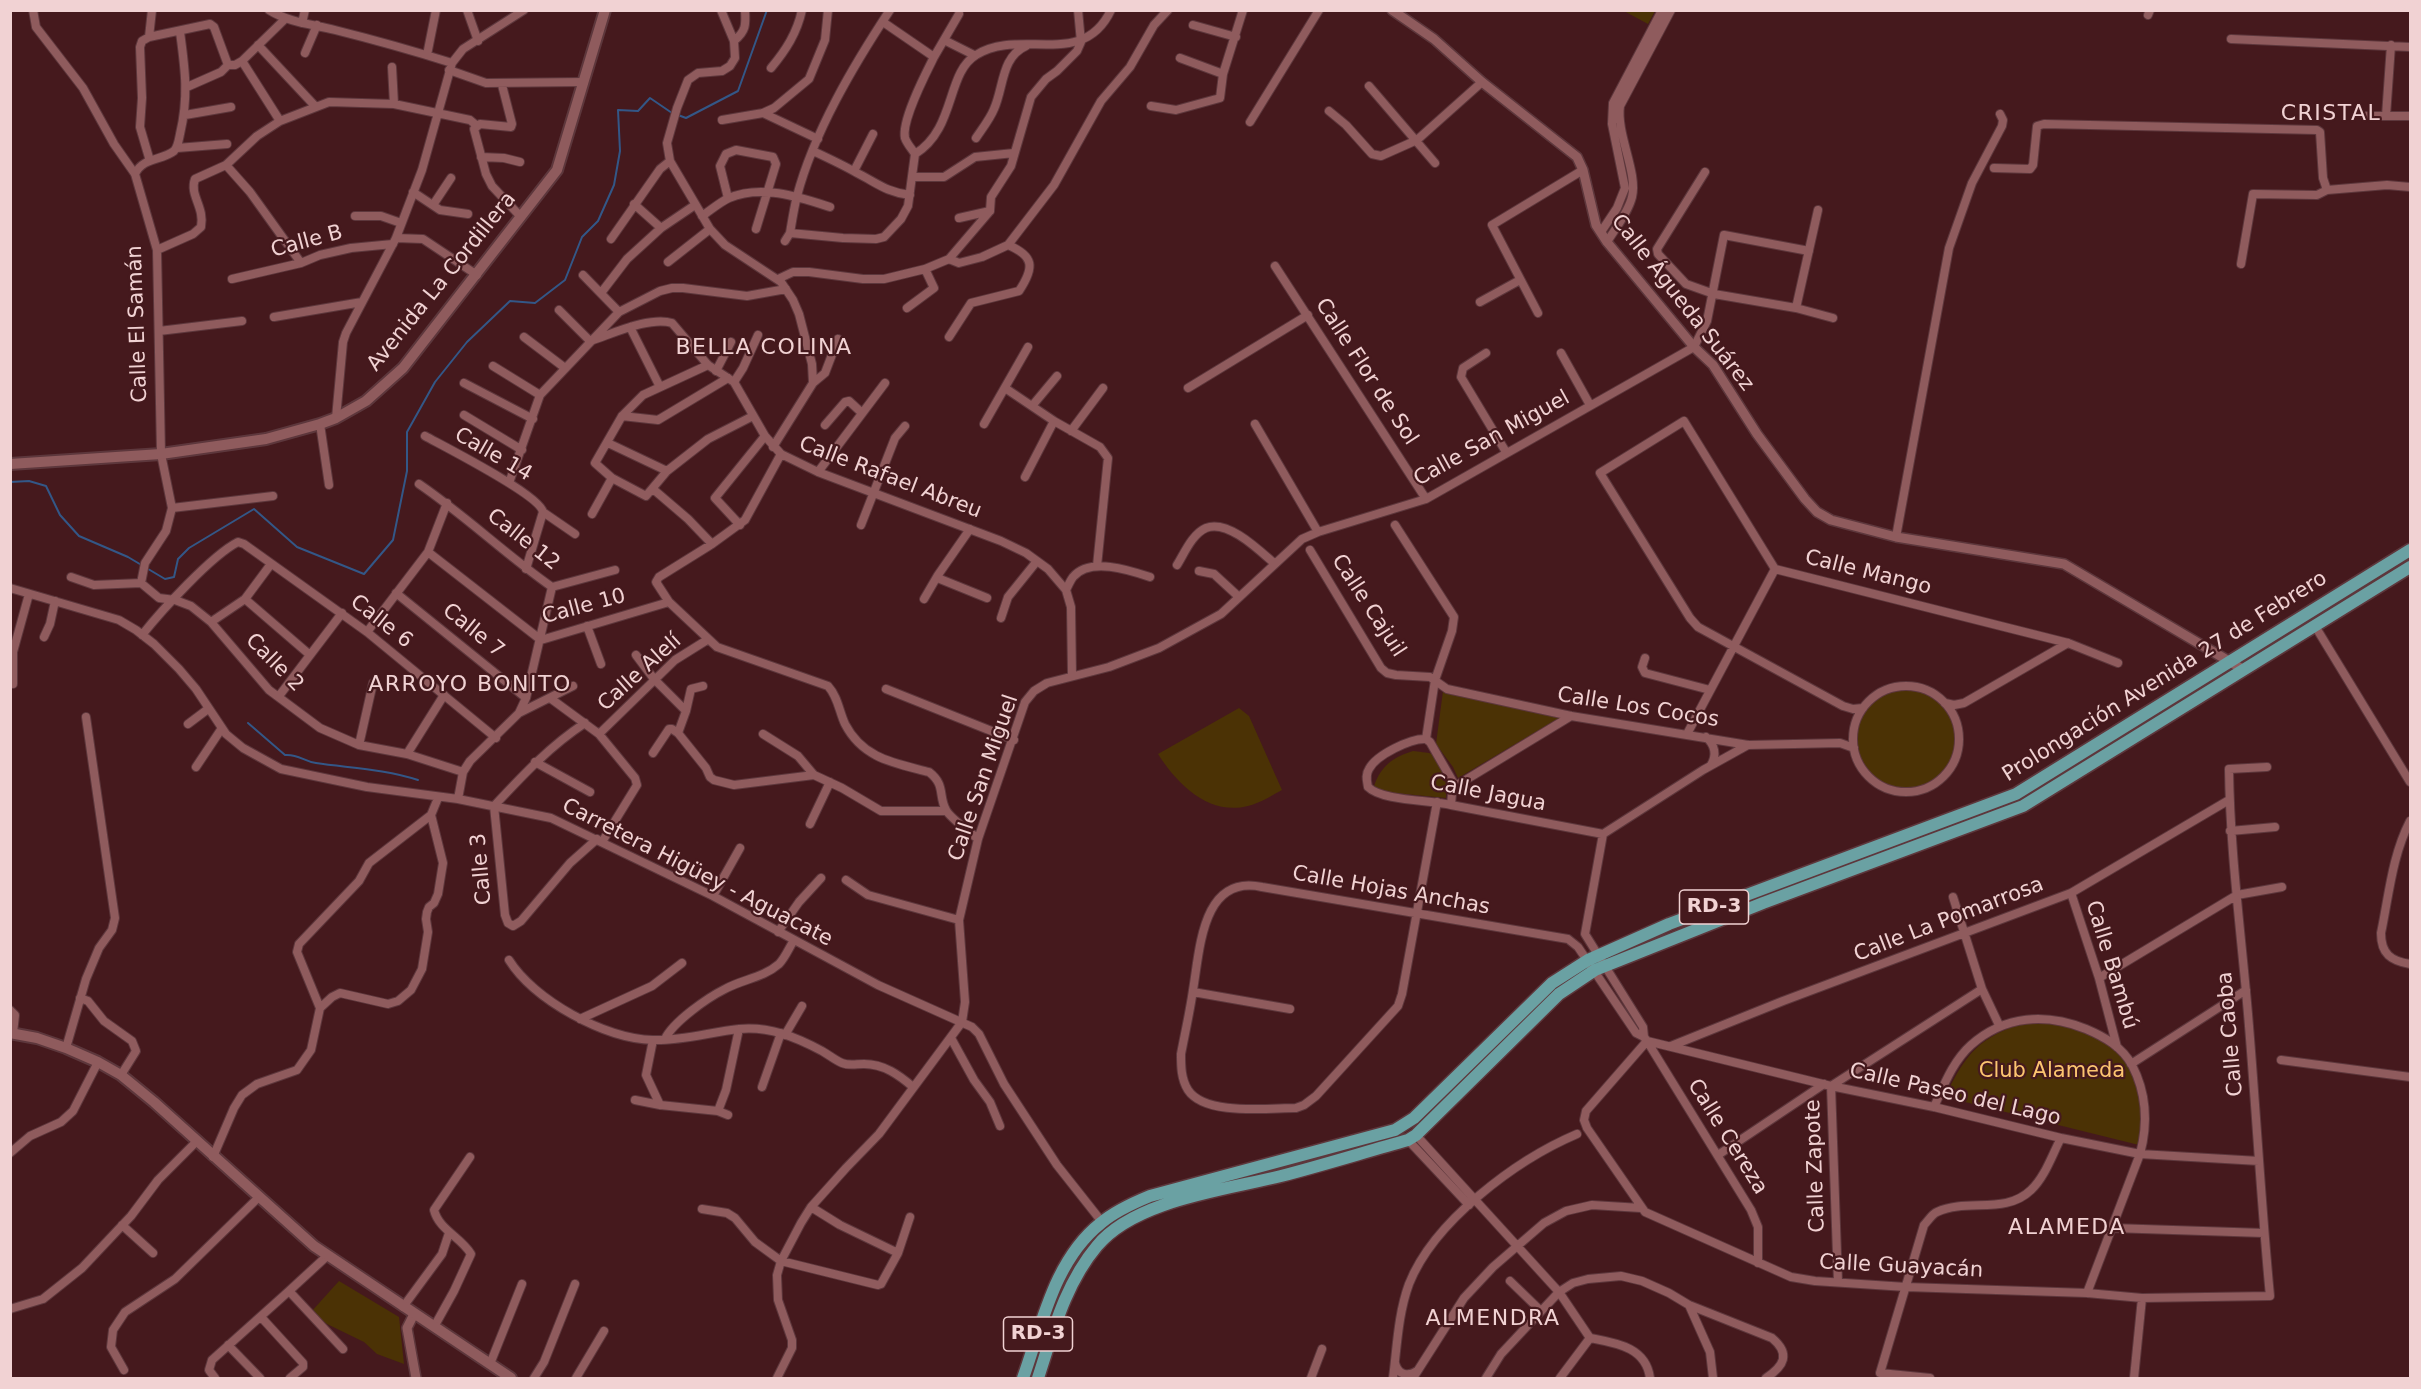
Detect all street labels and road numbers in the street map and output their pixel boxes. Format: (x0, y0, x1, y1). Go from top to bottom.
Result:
street label: Avenida La Cordillera (362, 188, 522, 376)
street label: Calle Águeda Suárez (1605, 210, 1759, 396)
street label: Calle B (268, 220, 346, 264)
street label: Calle El Samán (123, 245, 153, 403)
street label: Calle Flor de Sol (1309, 294, 1423, 450)
street label: Calle San Miguel (1410, 386, 1574, 492)
street label: Calle 14 (450, 423, 536, 487)
street label: Calle Rafael Abreu (795, 432, 985, 524)
street label: Calle 12 (482, 504, 564, 576)
street label: Calle Mango (1802, 545, 1934, 601)
street label: Calle Cajuil (1326, 550, 1410, 662)
street label: Prolongación Avenida 27 de Febrero (1998, 566, 2332, 788)
street label: Calle 10 (539, 584, 629, 630)
street label: Calle 6 (345, 590, 417, 654)
street label: Calle 7 (437, 599, 509, 663)
street label: Calle 2 (240, 629, 308, 697)
street label: Calle Alelí (593, 629, 687, 717)
street label: Calle Los Cocos (1555, 683, 1721, 733)
street label: Calle San Miguel (944, 691, 1024, 865)
street label: Calle Jagua (1428, 770, 1548, 818)
street label: Carretera Higüey - Aguacate (558, 794, 836, 952)
street label: Calle 3 (466, 832, 498, 906)
street label: Calle Hojas Anchas (1290, 861, 1492, 921)
street label: Calle La Pomarrosa (1851, 872, 2047, 968)
road number: RD-3 (1680, 890, 1748, 924)
street label: Calle Bambú (2079, 898, 2143, 1032)
street label: Calle Caoba (2213, 970, 2249, 1098)
street label: Calle Paseo del Lago (1847, 1058, 2063, 1132)
street label: Calle Cereza (1682, 1075, 1772, 1199)
street label: Calle Zapote (1801, 1099, 1831, 1233)
street label: Calle Guayacán (1818, 1250, 1984, 1284)
road number: RD-3 (1004, 1317, 1072, 1351)

